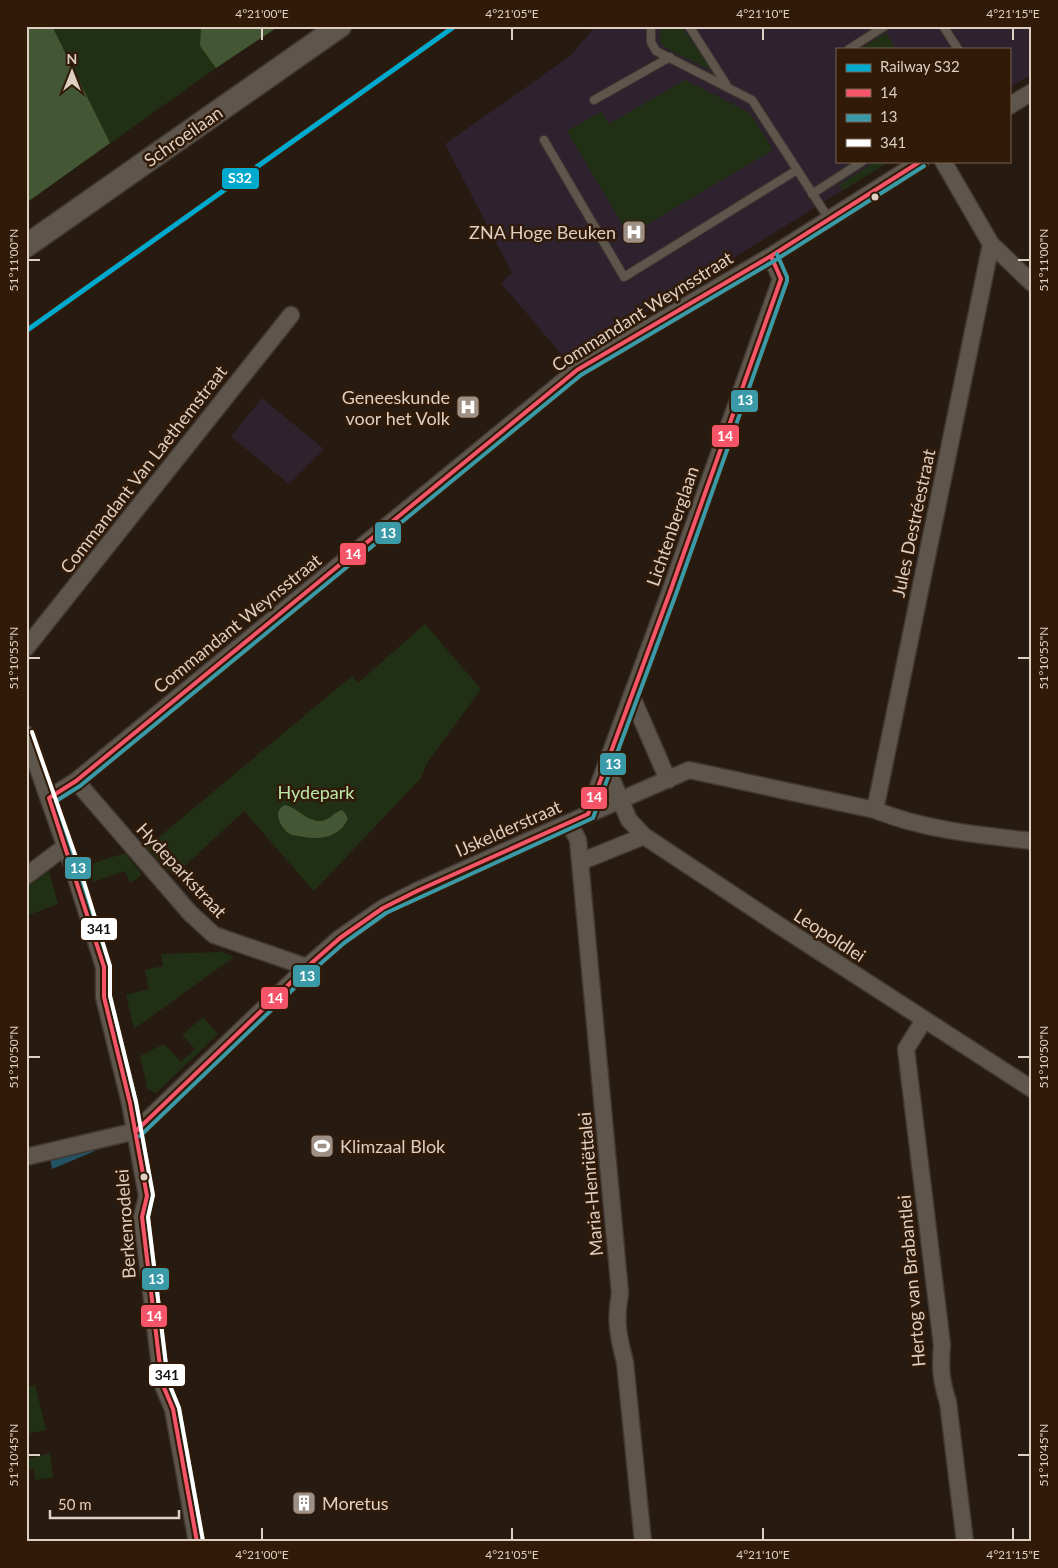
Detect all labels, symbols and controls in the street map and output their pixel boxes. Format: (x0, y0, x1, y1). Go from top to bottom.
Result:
text: 4°21'00"E (235, 6, 289, 21)
text: 4°21'05"E (485, 6, 539, 21)
text: 4°21'10"E (736, 6, 790, 21)
text: 4°21'15"E (986, 6, 1040, 21)
north arrow (48, 48, 98, 98)
legend (836, 48, 1010, 162)
text: N (67, 50, 77, 67)
text: Railway S32 (880, 57, 960, 75)
text: 14 (880, 83, 898, 101)
street label: Schroeilaan (140, 101, 226, 171)
text: 13 (880, 107, 897, 125)
text: 341 (880, 133, 906, 151)
line badge: S32 (221, 167, 260, 190)
text: S32 (228, 169, 252, 186)
unlabelled marker (870, 192, 880, 202)
hospital icon: ZNA Hoge Beuken (621, 219, 647, 245)
place label: ZNA Hoge Beuken (469, 221, 616, 243)
text: 51°11'00"N (6, 229, 21, 291)
text: 51°11'00"N (1036, 229, 1051, 291)
street label: Commandant Weynsstraat (547, 246, 737, 376)
street label: Commandant Van Laethemstraat (55, 360, 231, 577)
place label: Geneeskunde voor het Volk (342, 386, 451, 429)
line badge: 13 (730, 389, 759, 413)
text: 13 (737, 391, 753, 408)
hospital icon: Geneeskunde voor het Volk (455, 394, 481, 420)
line badge: 14 (711, 424, 740, 448)
text: 14 (717, 427, 733, 444)
street label: Jules Destréestraat (887, 446, 940, 599)
street label: Lichtenberglaan (641, 463, 703, 589)
line badge: 13 (374, 521, 402, 545)
text: 13 (380, 524, 396, 541)
line badge: 14 (339, 542, 367, 566)
text: 14 (345, 545, 361, 562)
street label: Commandant Weynsstraat (149, 548, 326, 697)
text: 51°10'55"N (6, 627, 21, 689)
text: 51°10'55"N (1036, 627, 1051, 689)
line badge: 13 (599, 752, 627, 776)
text: 13 (605, 755, 621, 772)
park label: Hydepark (278, 781, 355, 803)
line badge: 14 (580, 786, 608, 810)
text: 14 (586, 788, 602, 805)
street label: IJskelderstraat (452, 795, 565, 861)
street label: Hydeparkstraat (132, 818, 232, 922)
line badge: 13 (64, 856, 92, 880)
text: 13 (70, 859, 86, 876)
street label: Leopoldlei (790, 904, 870, 966)
line badge: 341 (80, 917, 118, 941)
text: 341 (87, 920, 111, 937)
line badge: 13 (292, 964, 321, 988)
text: 13 (299, 967, 315, 984)
line badge: 14 (260, 986, 289, 1010)
text: 14 (267, 989, 283, 1006)
text: 51°10'50"N (6, 1026, 21, 1088)
text: 51°10'50"N (1036, 1026, 1051, 1088)
street label: Maria-Henriëttalei (573, 1111, 607, 1257)
sports icon: Klimzaal Blok (309, 1133, 335, 1159)
place label: Klimzaal Blok (340, 1135, 446, 1157)
street label: Berkenrodelei (110, 1168, 140, 1280)
unlabelled marker (139, 1172, 149, 1182)
street label: Hertog van Brabantlei (893, 1194, 929, 1368)
line badge: 13 (141, 1267, 170, 1291)
text: 13 (148, 1270, 164, 1287)
line badge: 14 (140, 1304, 168, 1328)
text: 14 (146, 1307, 162, 1324)
line badge: 341 (148, 1363, 186, 1387)
text: 341 (155, 1366, 179, 1383)
text: 51°10'45"N (6, 1424, 21, 1486)
text: 51°10'45"N (1036, 1424, 1051, 1486)
scale bar (50, 1488, 179, 1520)
building icon: Moretus (291, 1490, 317, 1516)
place label: Moretus (322, 1492, 389, 1514)
text: 50 m (58, 1495, 92, 1513)
text: 4°21'00"E (235, 1547, 289, 1562)
text: 4°21'05"E (485, 1547, 539, 1562)
text: 4°21'10"E (736, 1547, 790, 1562)
text: 4°21'15"E (986, 1547, 1040, 1562)

